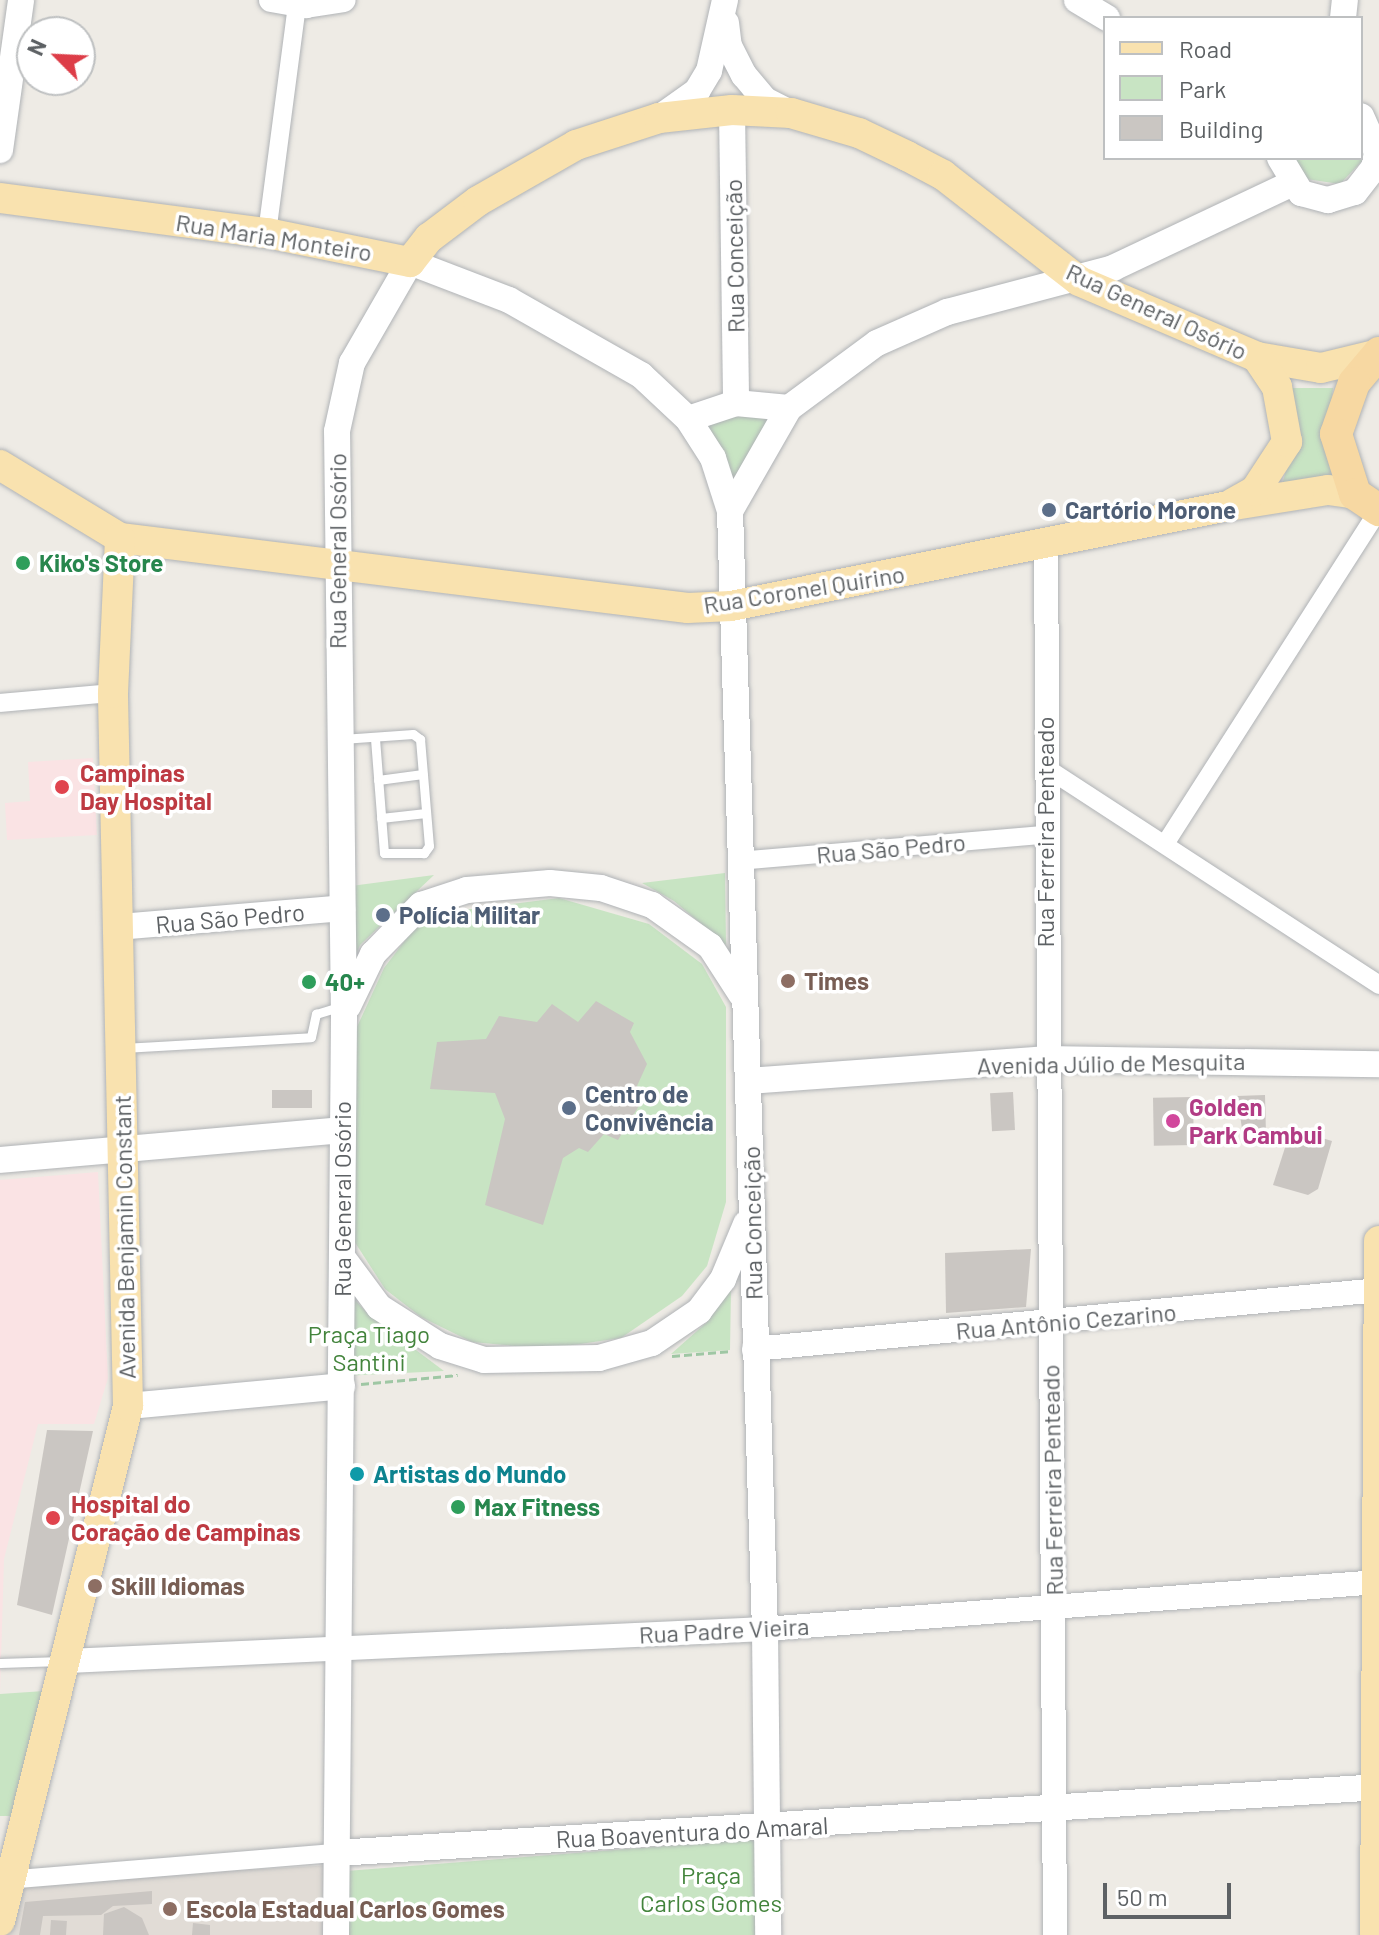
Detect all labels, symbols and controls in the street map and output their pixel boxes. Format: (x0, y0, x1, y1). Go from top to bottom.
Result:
north arrow (16, 16, 96, 96)
legend (1103, 16, 1363, 160)
text: Road (1179, 34, 1232, 63)
text: N (21, 35, 51, 59)
text: Park (1179, 74, 1226, 103)
text: Building (1179, 114, 1263, 143)
street label: Rua Conceição (718, 179, 750, 333)
street label: Rua Maria Monteiro (174, 207, 374, 267)
street label: Rua General Osório (1062, 256, 1252, 366)
street label: Rua General Osório (323, 453, 351, 649)
place label: Cartório Morone (1065, 496, 1236, 524)
marker: Cartório Morone (1040, 501, 1058, 519)
place label: Kiko's Store (39, 549, 163, 577)
marker: Kiko's Store (14, 554, 32, 572)
street label: Rua Coronel Quirino (701, 559, 907, 619)
street label: Rua Ferreira Penteado (1031, 716, 1059, 948)
place label: Campinas Day Hospital (80, 759, 212, 815)
marker: Campinas Day Hospital (51, 776, 73, 798)
street label: Rua São Pedro (815, 827, 967, 869)
street label: Rua São Pedro (154, 897, 306, 939)
place label: Polícia Militar (399, 901, 540, 929)
marker: Polícia Militar (374, 906, 392, 924)
place label: Times (804, 967, 869, 995)
place label: 40+ (325, 968, 365, 996)
marker: Times (779, 972, 797, 990)
marker: 40+ (300, 973, 318, 991)
street label: Avenida Júlio de Mesquita (977, 1046, 1245, 1080)
place label: Centro de Convivência (585, 1080, 714, 1136)
place label: Golden Park Cambui (1189, 1093, 1323, 1149)
street label: Avenida Benjamin Constant (107, 1095, 141, 1379)
marker: Centro de Convivência (560, 1099, 578, 1117)
street label: Rua General Osório (328, 1101, 356, 1297)
marker: Golden Park Cambui (1164, 1112, 1182, 1130)
street label: Rua Conceição (736, 1146, 768, 1300)
street label: Rua Antônio Cezarino (955, 1297, 1177, 1345)
park label: Praça Tiago Santini (308, 1320, 430, 1376)
street label: Rua Ferreira Penteado (1036, 1364, 1068, 1596)
place label: Artistas do Mundo (373, 1460, 566, 1488)
marker: Artistas do Mundo (348, 1465, 366, 1483)
place label: Hospital do Coração de Campinas (71, 1490, 301, 1546)
place label: Max Fitness (474, 1493, 600, 1521)
marker: Max Fitness (449, 1498, 467, 1516)
marker: Hospital do Coração de Campinas (42, 1507, 64, 1529)
place label: Skill Idiomas (111, 1572, 245, 1600)
marker: Skill Idiomas (86, 1577, 104, 1595)
street label: Rua Padre Vieira (638, 1611, 810, 1649)
street label: Rua Boaventura do Amaral (555, 1810, 829, 1854)
park label: Praça Carlos Gomes (640, 1861, 782, 1917)
scale bar (1107, 1867, 1235, 1917)
text: 50 m (1117, 1882, 1168, 1911)
place label: Escola Estadual Carlos Gomes (186, 1895, 505, 1923)
marker: Escola Estadual Carlos Gomes (161, 1900, 179, 1918)

